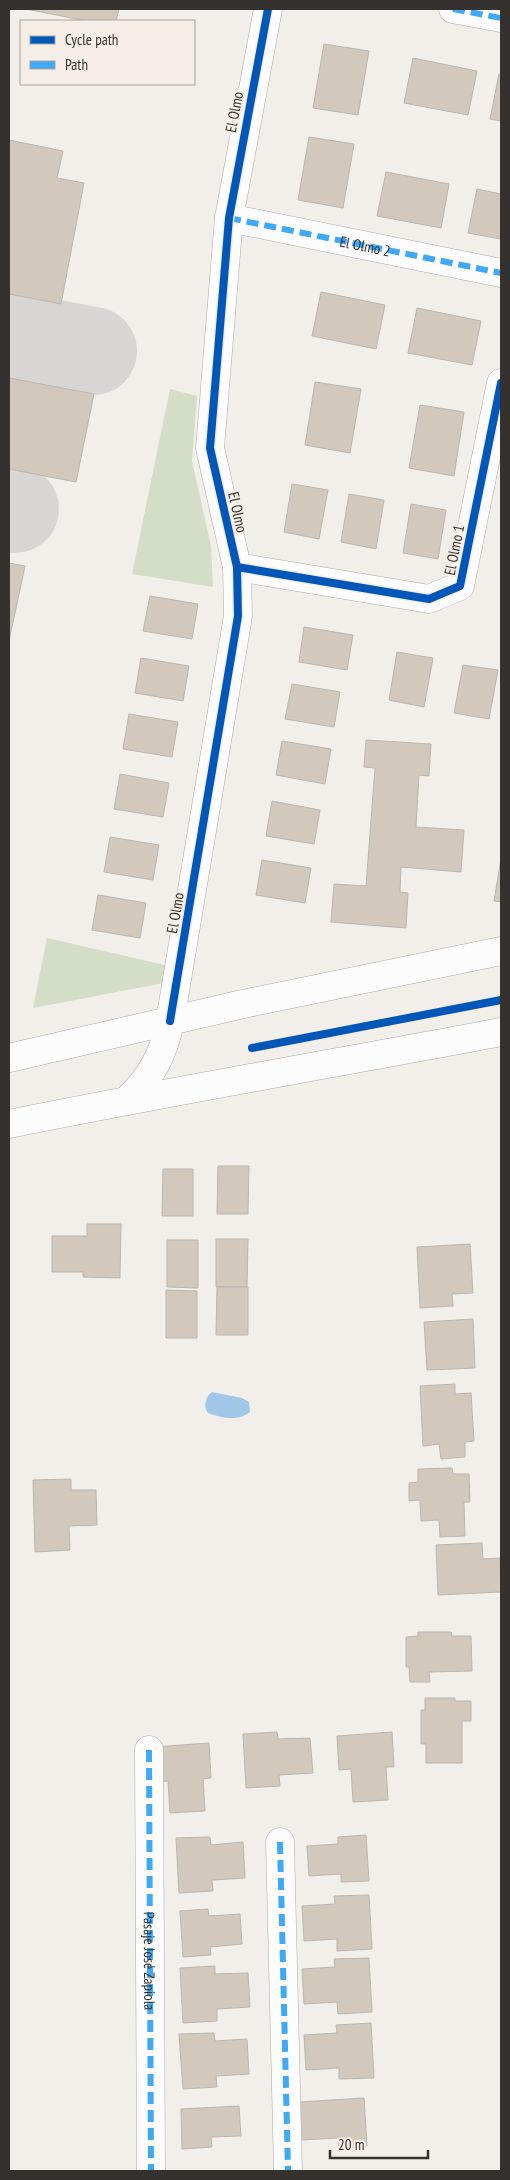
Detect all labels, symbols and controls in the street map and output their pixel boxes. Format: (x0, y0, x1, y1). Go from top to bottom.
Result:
legend (20, 20, 195, 85)
text: Cycle path (65, 30, 118, 49)
text: Path (65, 55, 88, 74)
street label: El Olmo (221, 90, 247, 134)
street label: El Olmo 2 (338, 231, 392, 260)
street label: El Olmo (224, 490, 252, 534)
street label: El Olmo 1 (440, 523, 468, 577)
street label: El Olmo (162, 891, 188, 935)
street label: Pasaje José Zapiola (140, 1912, 160, 2010)
scale bar (330, 2128, 428, 2160)
text: 20 m (338, 2135, 364, 2154)

